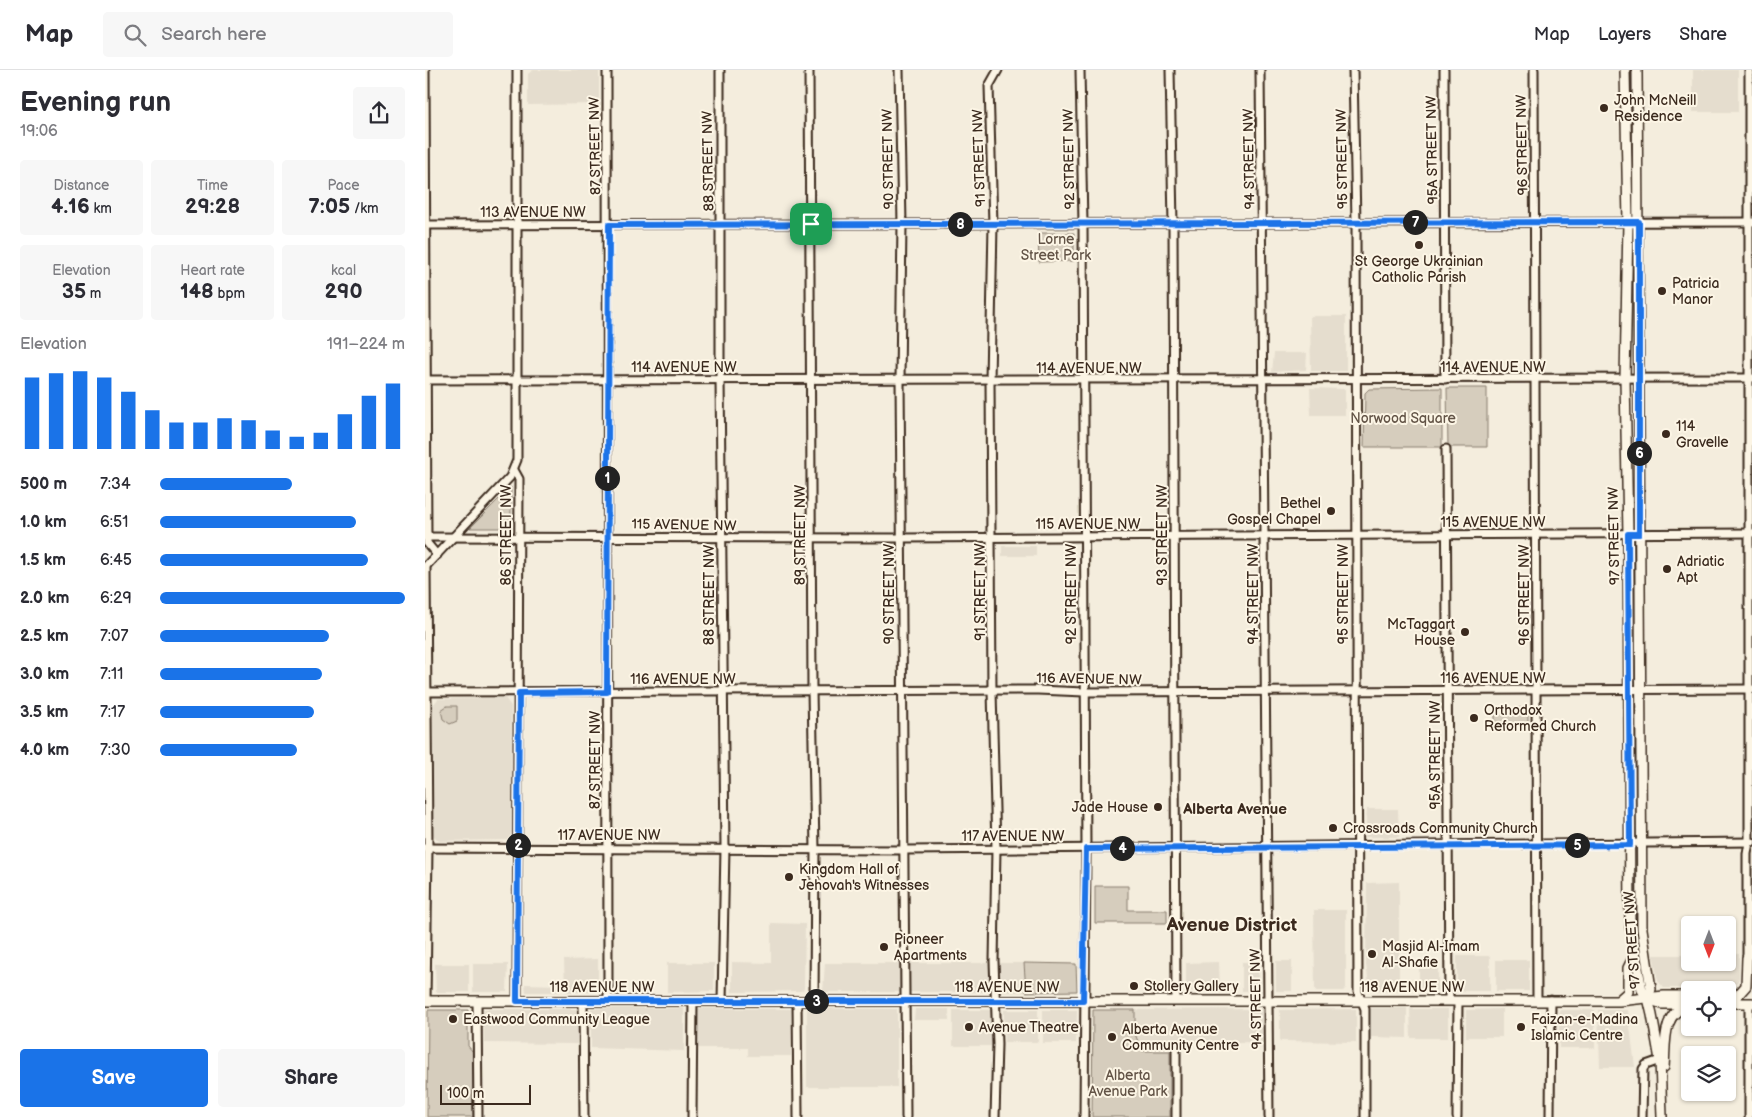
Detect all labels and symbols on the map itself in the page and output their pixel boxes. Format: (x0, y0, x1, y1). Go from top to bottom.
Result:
place label: John McNeill Residence (1614, 92, 1696, 125)
street label: 96 STREET NW (1513, 94, 1531, 196)
street label: 95A STREET NW (1423, 95, 1441, 205)
street label: 87 STREET NW (586, 96, 604, 195)
marker: John McNeill Residence (1598, 102, 1610, 114)
street label: 90 STREET NW (879, 108, 897, 209)
street label: 92 STREET NW (1060, 108, 1078, 209)
street label: 94 STREET NW (1240, 108, 1258, 210)
street label: 95 STREET NW (1333, 108, 1351, 209)
street label: 91 STREET NW (969, 109, 989, 207)
street label: 88 STREET NW (699, 110, 717, 211)
pin (790, 203, 832, 245)
street label: 113 AVENUE NW (480, 204, 586, 221)
pin: 7 (1403, 210, 1427, 234)
pin: 8 (947, 212, 973, 236)
park label: Lorne Street Park (1021, 231, 1091, 264)
marker: St George Ukrainian Catholic Parish (1413, 239, 1425, 251)
place label: St George Ukrainian Catholic Parish (1355, 253, 1483, 286)
place label: Patricia Manor (1672, 275, 1720, 308)
marker: Patricia Manor (1656, 285, 1668, 297)
street label: 114 AVENUE NW (631, 359, 737, 376)
street label: 114 AVENUE NW (1440, 359, 1546, 376)
street label: 114 AVENUE NW (1036, 360, 1142, 377)
park label: Norwood Square (1350, 410, 1456, 427)
place label: 114 Gravelle (1676, 418, 1729, 451)
marker: 114 Gravelle (1660, 428, 1672, 440)
pin: 6 (1627, 440, 1651, 466)
pin: 1 (595, 466, 619, 490)
street label: 86 STREET NW (498, 484, 515, 585)
street label: 93 STREET NW (1154, 484, 1171, 585)
street label: 89 STREET NW (792, 485, 809, 585)
street label: 97 STREET NW (1605, 486, 1623, 585)
place label: Bethel Gospel Chapel (1227, 495, 1321, 528)
marker: Bethel Gospel Chapel (1325, 505, 1337, 517)
street label: 115 AVENUE NW (1440, 514, 1546, 531)
street label: 115 AVENUE NW (631, 516, 737, 534)
street label: 115 AVENUE NW (1035, 516, 1141, 533)
street label: 91 STREET NW (972, 543, 989, 641)
street label: 94 STREET NW (1245, 543, 1262, 644)
street label: 90 STREET NW (881, 544, 898, 644)
street label: 92 STREET NW (1063, 544, 1080, 644)
street label: 95 STREET NW (1335, 544, 1352, 644)
street label: 96 STREET NW (1516, 544, 1533, 645)
street label: 88 STREET NW (701, 545, 718, 645)
place label: Adriatic Apt (1677, 553, 1725, 586)
marker: Adriatic Apt (1661, 563, 1673, 575)
place label: McTaggart House (1387, 616, 1456, 649)
marker: McTaggart House (1459, 626, 1471, 638)
street label: 116 AVENUE NW (1036, 670, 1142, 688)
street label: 116 AVENUE NW (1440, 670, 1546, 687)
street label: 116 AVENUE NW (630, 671, 736, 688)
street label: 95A STREET NW (1427, 700, 1444, 809)
place label: Orthodox Reformed Church (1484, 702, 1596, 735)
street label: 87 STREET NW (587, 711, 604, 809)
marker: Orthodox Reformed Church (1468, 712, 1480, 724)
place label: Jade House (1072, 799, 1148, 816)
district label: Alberta Avenue (1182, 800, 1287, 819)
marker: Jade House (1152, 801, 1164, 813)
place label: Crossroads Community Church (1343, 820, 1538, 837)
marker: Crossroads Community Church (1327, 822, 1339, 834)
street label: 117 AVENUE NW (557, 827, 661, 844)
street label: 117 AVENUE NW (961, 828, 1065, 845)
pin: 2 (505, 832, 531, 858)
pin: 5 (1565, 832, 1589, 858)
pin: 4 (1109, 836, 1135, 860)
place label: Kingdom Hall of Jehovah's Witnesses (799, 861, 929, 894)
marker: Kingdom Hall of Jehovah's Witnesses (783, 871, 795, 883)
street label: 97 STREET NW (1620, 890, 1644, 990)
district label: Avenue District (1166, 914, 1298, 937)
north arrow (1681, 916, 1736, 971)
place label: Pioneer Apartments (894, 931, 967, 964)
place label: Masjid Al-Imam Al-Shafie (1382, 938, 1480, 971)
marker: Pioneer Apartments (878, 941, 890, 953)
street label: 94 STREET NW (1247, 948, 1265, 1050)
marker: Masjid Al-Imam Al-Shafie (1366, 948, 1378, 960)
place label: Stollery Gallery (1144, 978, 1239, 995)
street label: 118 AVENUE NW (549, 979, 655, 996)
street label: 118 AVENUE NW (954, 979, 1060, 996)
street label: 118 AVENUE NW (1359, 979, 1465, 996)
marker: Stollery Gallery (1128, 980, 1140, 992)
pin: 3 (803, 988, 829, 1014)
place label: Eastwood Community League (463, 1011, 650, 1028)
place label: Faizan-e-Madina Islamic Centre (1531, 1011, 1638, 1044)
marker: Eastwood Community League (447, 1013, 459, 1025)
place label: Avenue Theatre (979, 1019, 1079, 1036)
marker: Avenue Theatre (963, 1021, 975, 1033)
place label: Alberta Avenue Community Centre (1122, 1021, 1239, 1054)
marker: Faizan-e-Madina Islamic Centre (1515, 1021, 1527, 1033)
marker: Alberta Avenue Community Centre (1106, 1031, 1118, 1043)
park label: Alberta Avenue Park (1089, 1067, 1168, 1100)
scale bar (440, 1082, 531, 1105)

